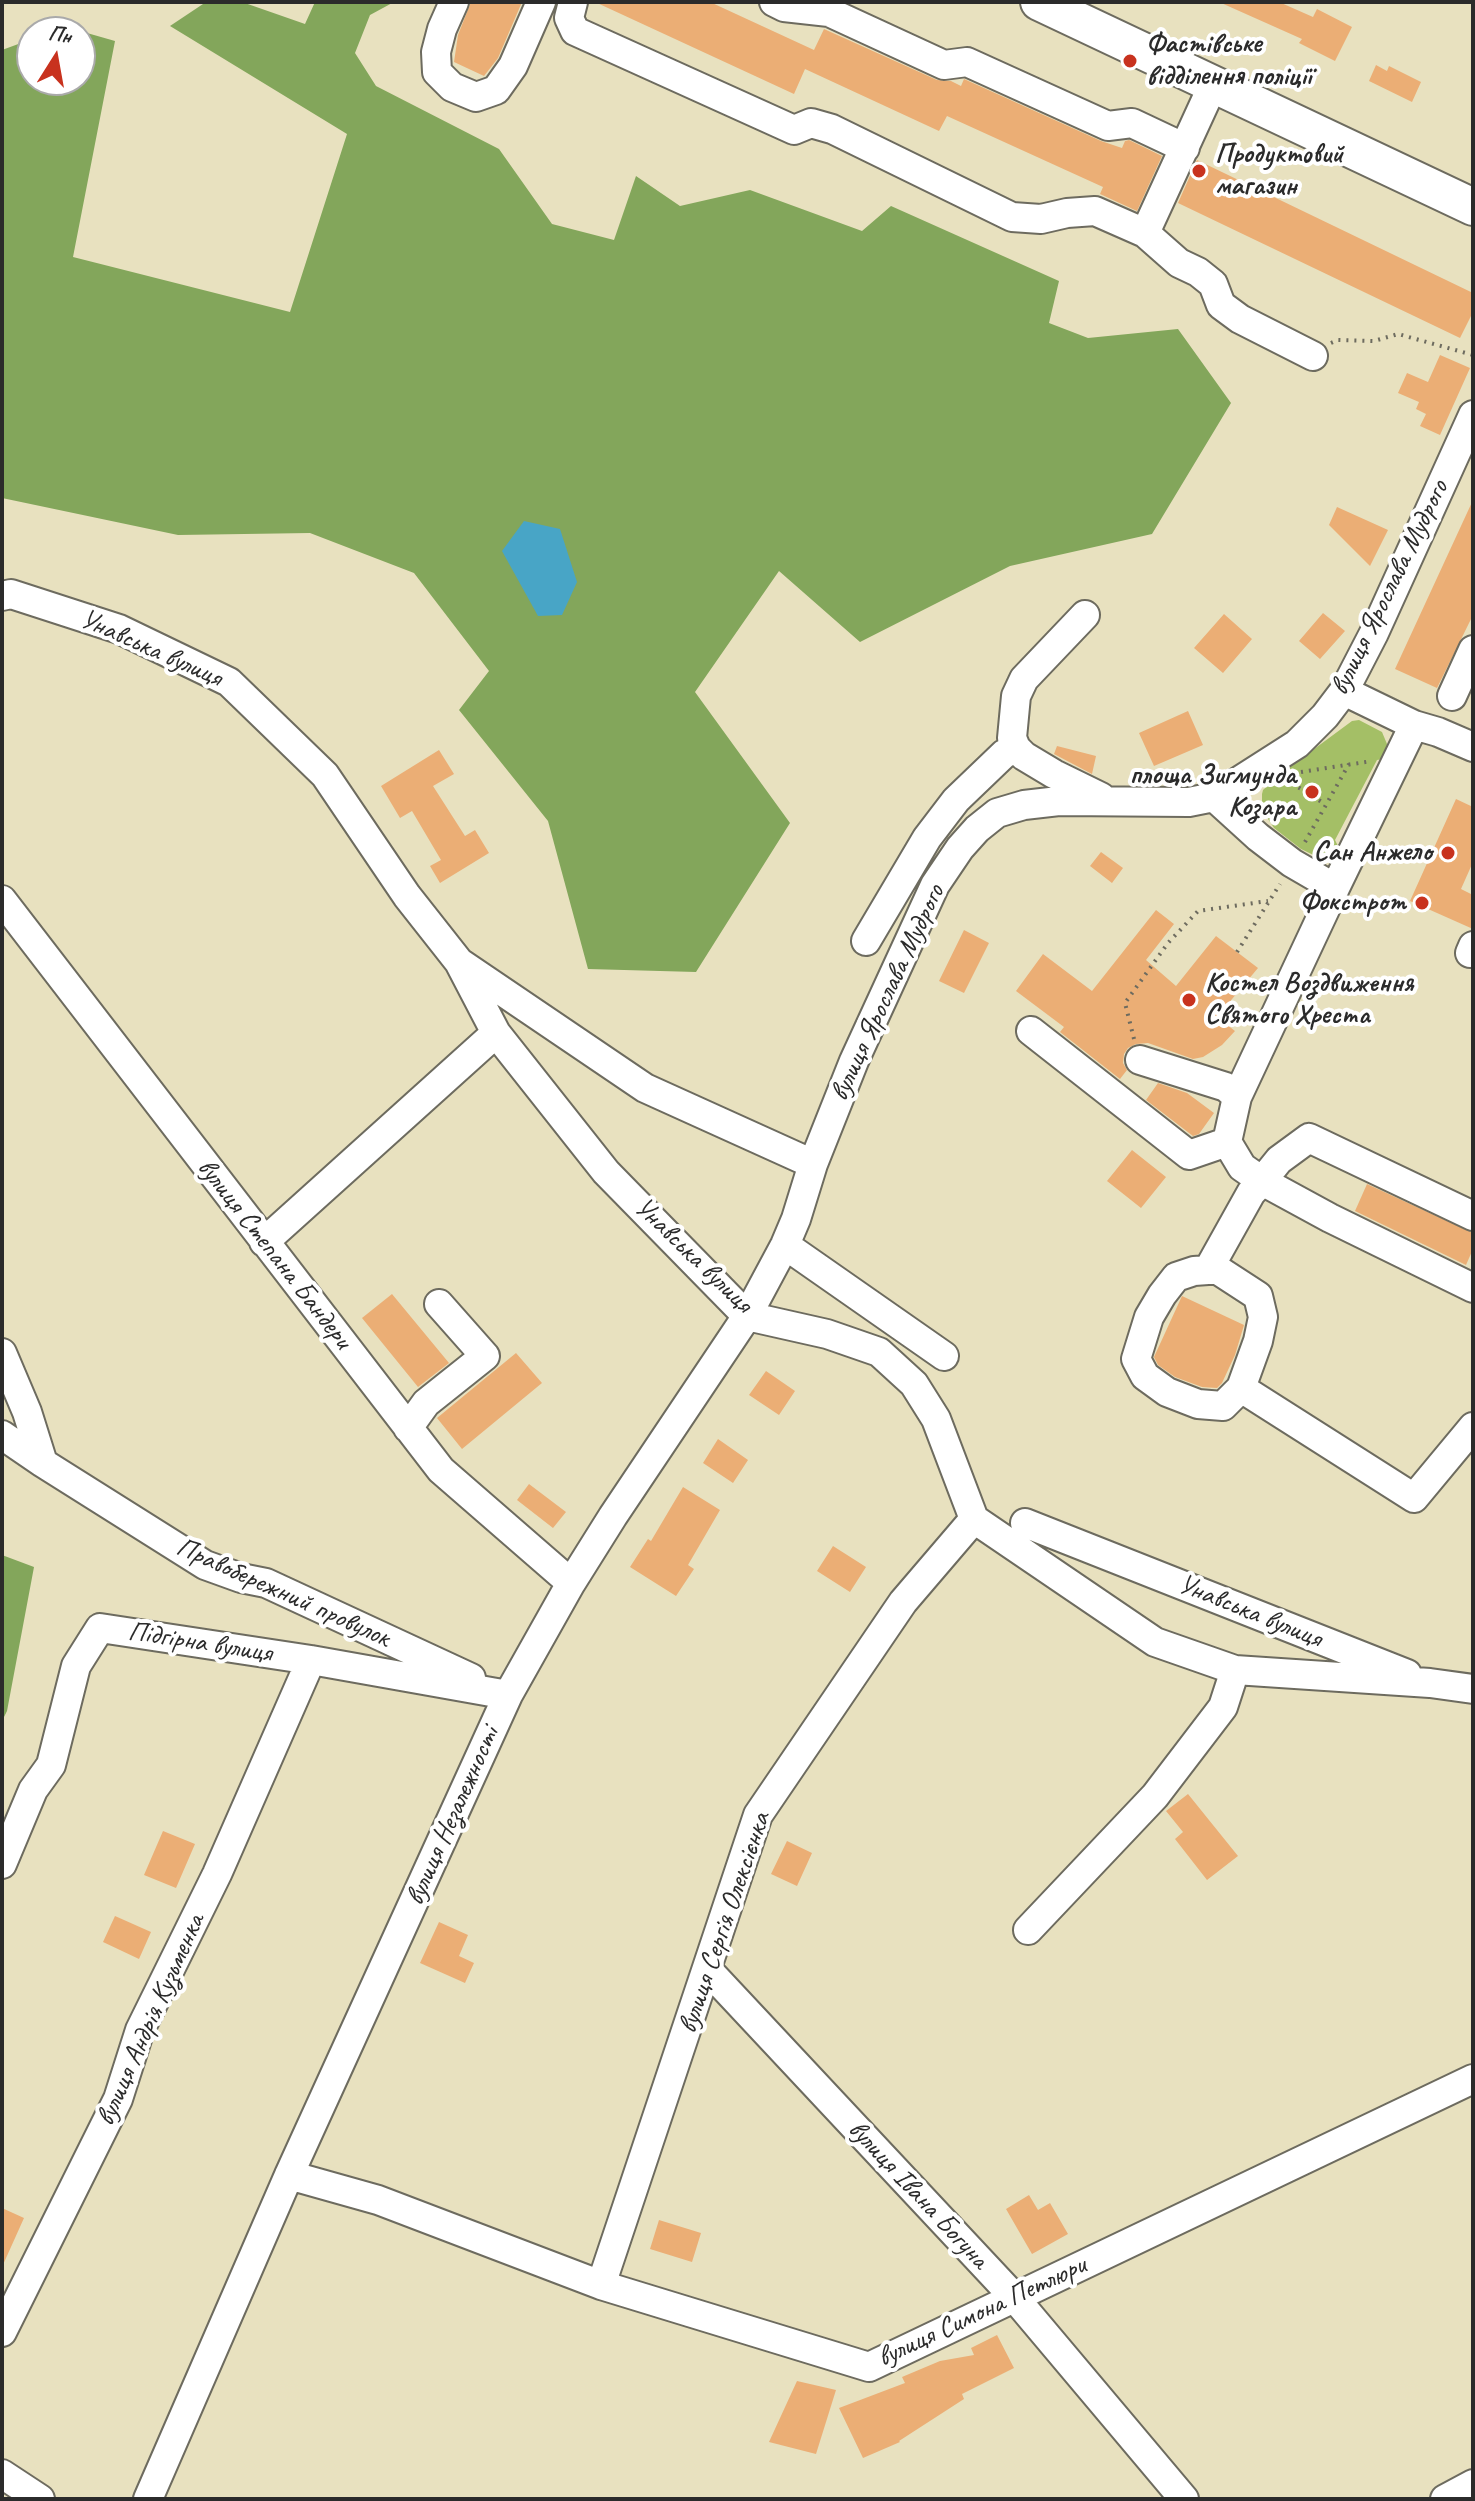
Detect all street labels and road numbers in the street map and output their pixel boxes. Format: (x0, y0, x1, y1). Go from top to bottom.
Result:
street label: вулиця Ярослава Мудрого (1323, 475, 1457, 701)
street label: Унавська вулиця (75, 603, 227, 695)
street label: вулиця Ярослава Мудрого (823, 879, 953, 1107)
street label: вулиця Степана Бандери (189, 1152, 359, 1356)
street label: Унавська вулиця (627, 1191, 759, 1321)
street label: Правобережний провулок (171, 1531, 395, 1655)
street label: Унавська вулиця (1173, 1568, 1327, 1656)
street label: Підгірна вулиця (126, 1615, 274, 1671)
street label: вулиця Незалежності (399, 1721, 507, 1911)
street label: вулиця Сергія Олексієнка (671, 1808, 779, 2038)
street label: вулиця Андрія Кузьменка (89, 1909, 213, 2131)
street label: вулиця Івана Богуна (840, 2114, 996, 2276)
street label: вулиця Симона Петлюри (872, 2249, 1092, 2375)

